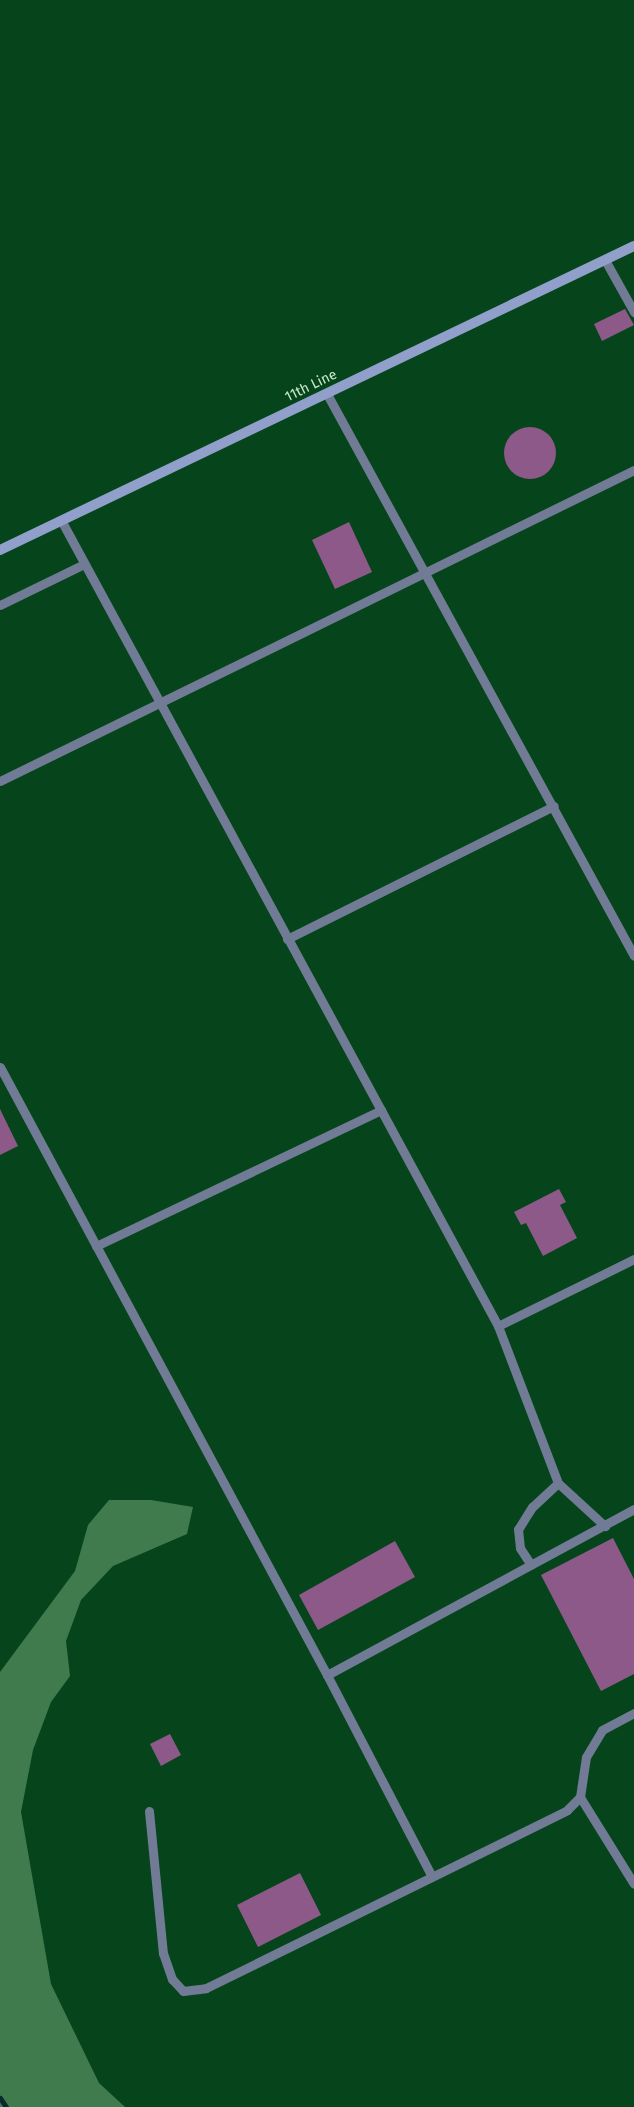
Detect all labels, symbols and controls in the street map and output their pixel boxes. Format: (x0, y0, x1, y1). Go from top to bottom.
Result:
street label: 11th Line (282, 366, 340, 406)

